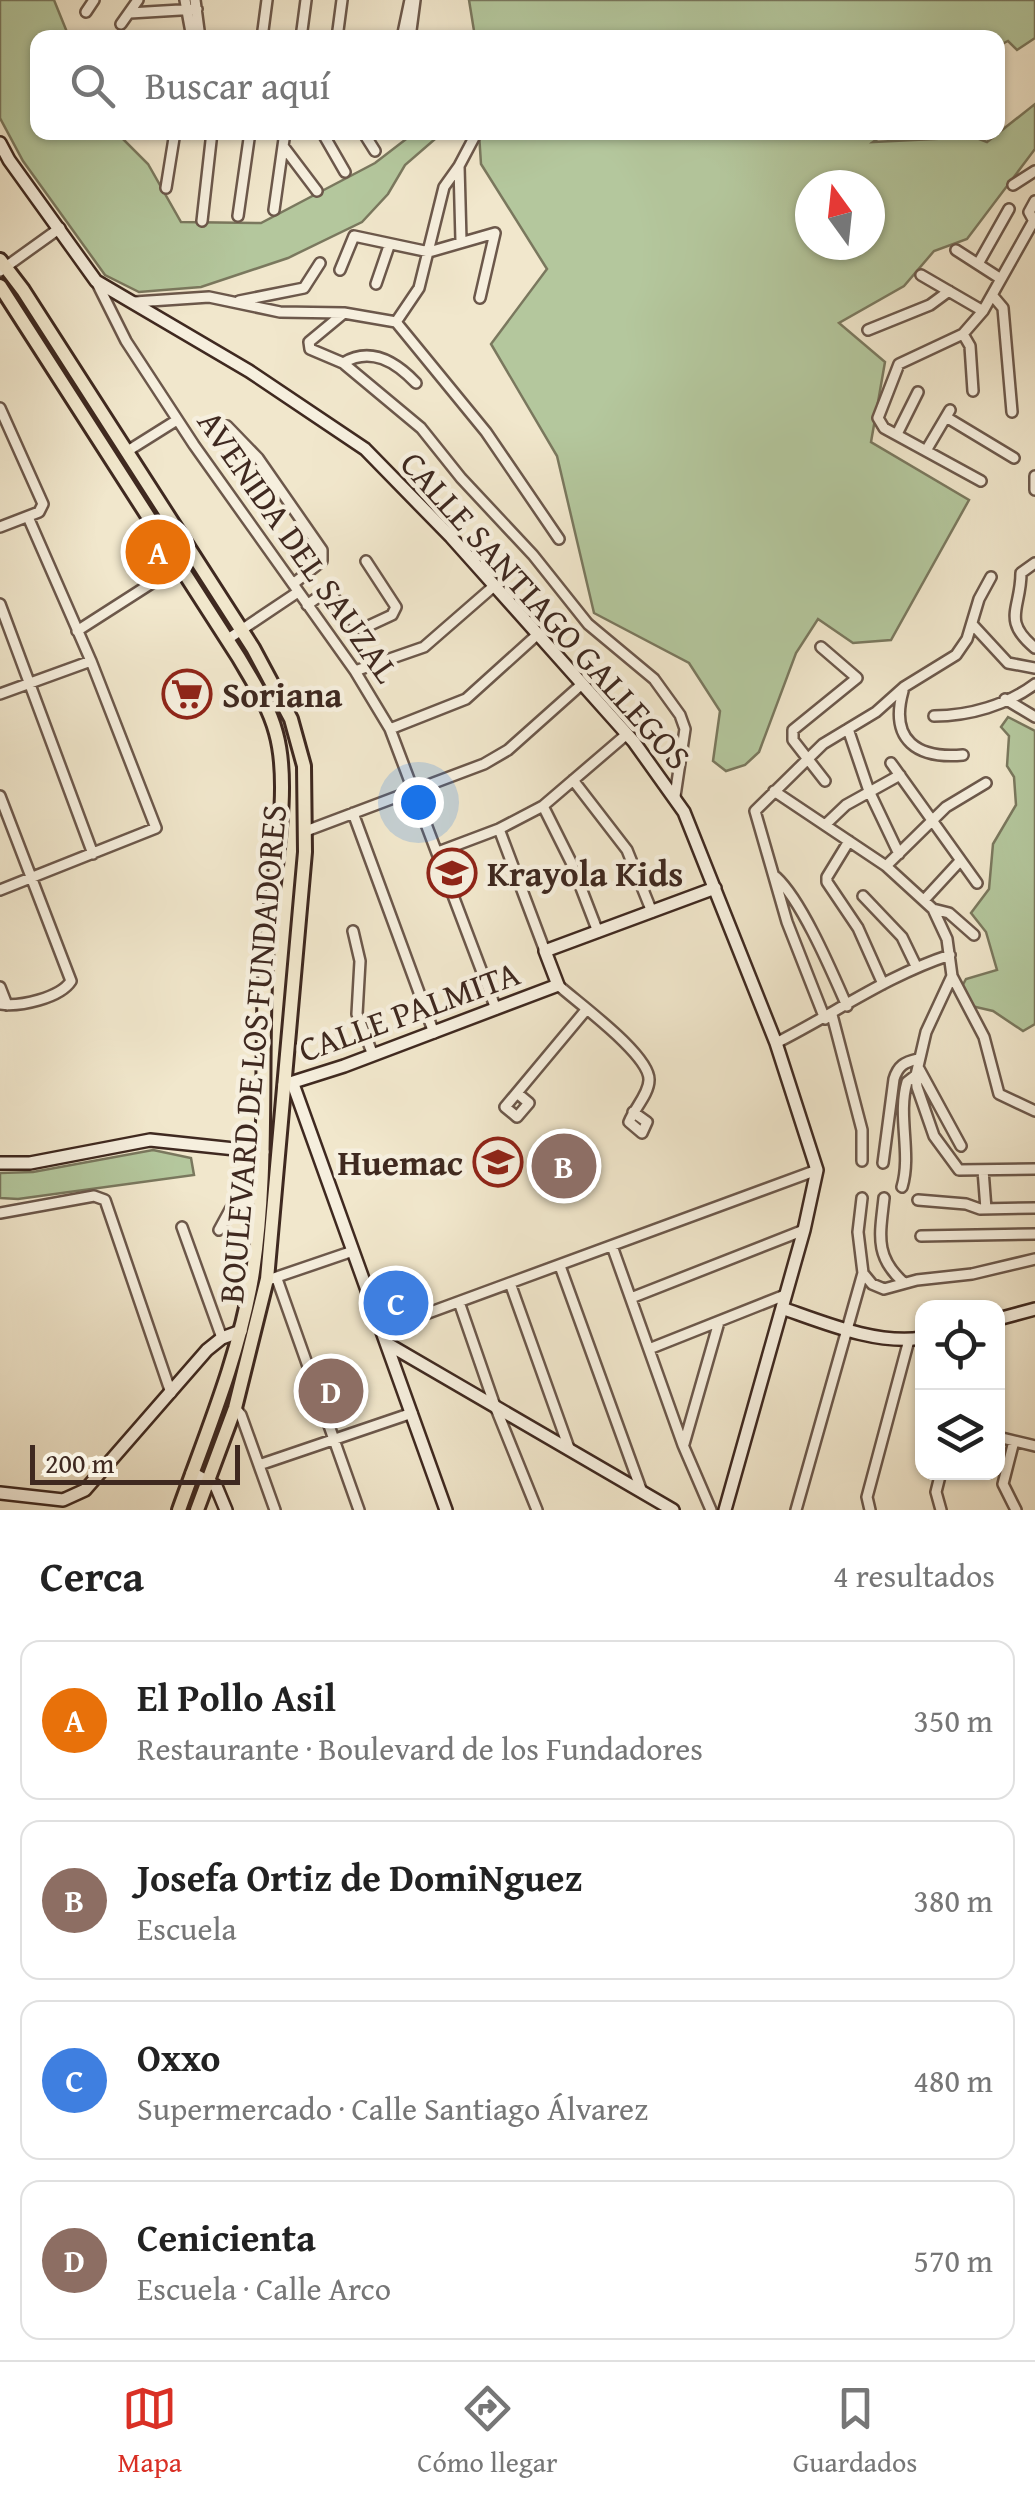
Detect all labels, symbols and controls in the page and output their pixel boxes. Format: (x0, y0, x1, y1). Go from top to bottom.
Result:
search box (30, 30, 1005, 140)
text: Buscar aquí (145, 57, 330, 113)
icon: search (65, 58, 120, 113)
north arrow (795, 170, 885, 260)
street label: AVENIDA DEL SAUZAL (186, 399, 412, 693)
street label: CALLE SANTIAGO GALLEGOS (389, 439, 703, 781)
pin: A (126, 514, 190, 590)
supermarket icon: Soriana (161, 668, 213, 720)
place label: Soriana (222, 669, 343, 720)
your location (393, 777, 444, 828)
street label: BOULEVARD DE LOS FUNDADORES (205, 802, 299, 1306)
school or university icon: Krayola Kids (426, 847, 478, 899)
place label: Krayola Kids (487, 848, 683, 899)
street label: CALLE PALMITA (291, 947, 527, 1075)
pin: B (532, 1128, 596, 1204)
school or university icon: Huemac (472, 1136, 524, 1188)
place label: Huemac (337, 1137, 463, 1188)
pin: C (364, 1266, 428, 1340)
map controls (915, 1300, 1005, 1480)
button: locate (915, 1300, 1005, 1390)
pin: D (298, 1354, 364, 1428)
button: layers (915, 1390, 1005, 1480)
scale bar (30, 1440, 240, 1484)
text: 200 m (45, 1442, 114, 1483)
text: Cerca (40, 1545, 144, 1606)
text: 4 resultados (833, 1552, 995, 1599)
text: El Pollo Asil (137, 1669, 336, 1725)
text: A (64, 1697, 85, 1744)
text: 350 m (914, 1697, 993, 1744)
text: Restaurante · Boulevard de los Fundadores (137, 1725, 703, 1772)
text: Josefa Ortiz de DomiNguez (137, 1849, 583, 1905)
text: B (65, 1877, 84, 1924)
text: 380 m (914, 1877, 993, 1924)
text: Escuela (137, 1905, 237, 1952)
text: Oxxo (137, 2029, 220, 2085)
text: C (65, 2057, 84, 2104)
text: 480 m (914, 2057, 993, 2104)
text: Supermercado · Calle Santiago Álvarez (137, 2085, 648, 2132)
text: Cenicienta (137, 2209, 316, 2265)
text: D (64, 2237, 85, 2284)
text: 570 m (914, 2237, 993, 2284)
text: Escuela · Calle Arco (137, 2265, 391, 2312)
tab: Mapa (118, 2381, 182, 2482)
tab: Cómo llegar (417, 2381, 558, 2482)
tab: Guardados (793, 2381, 917, 2482)

